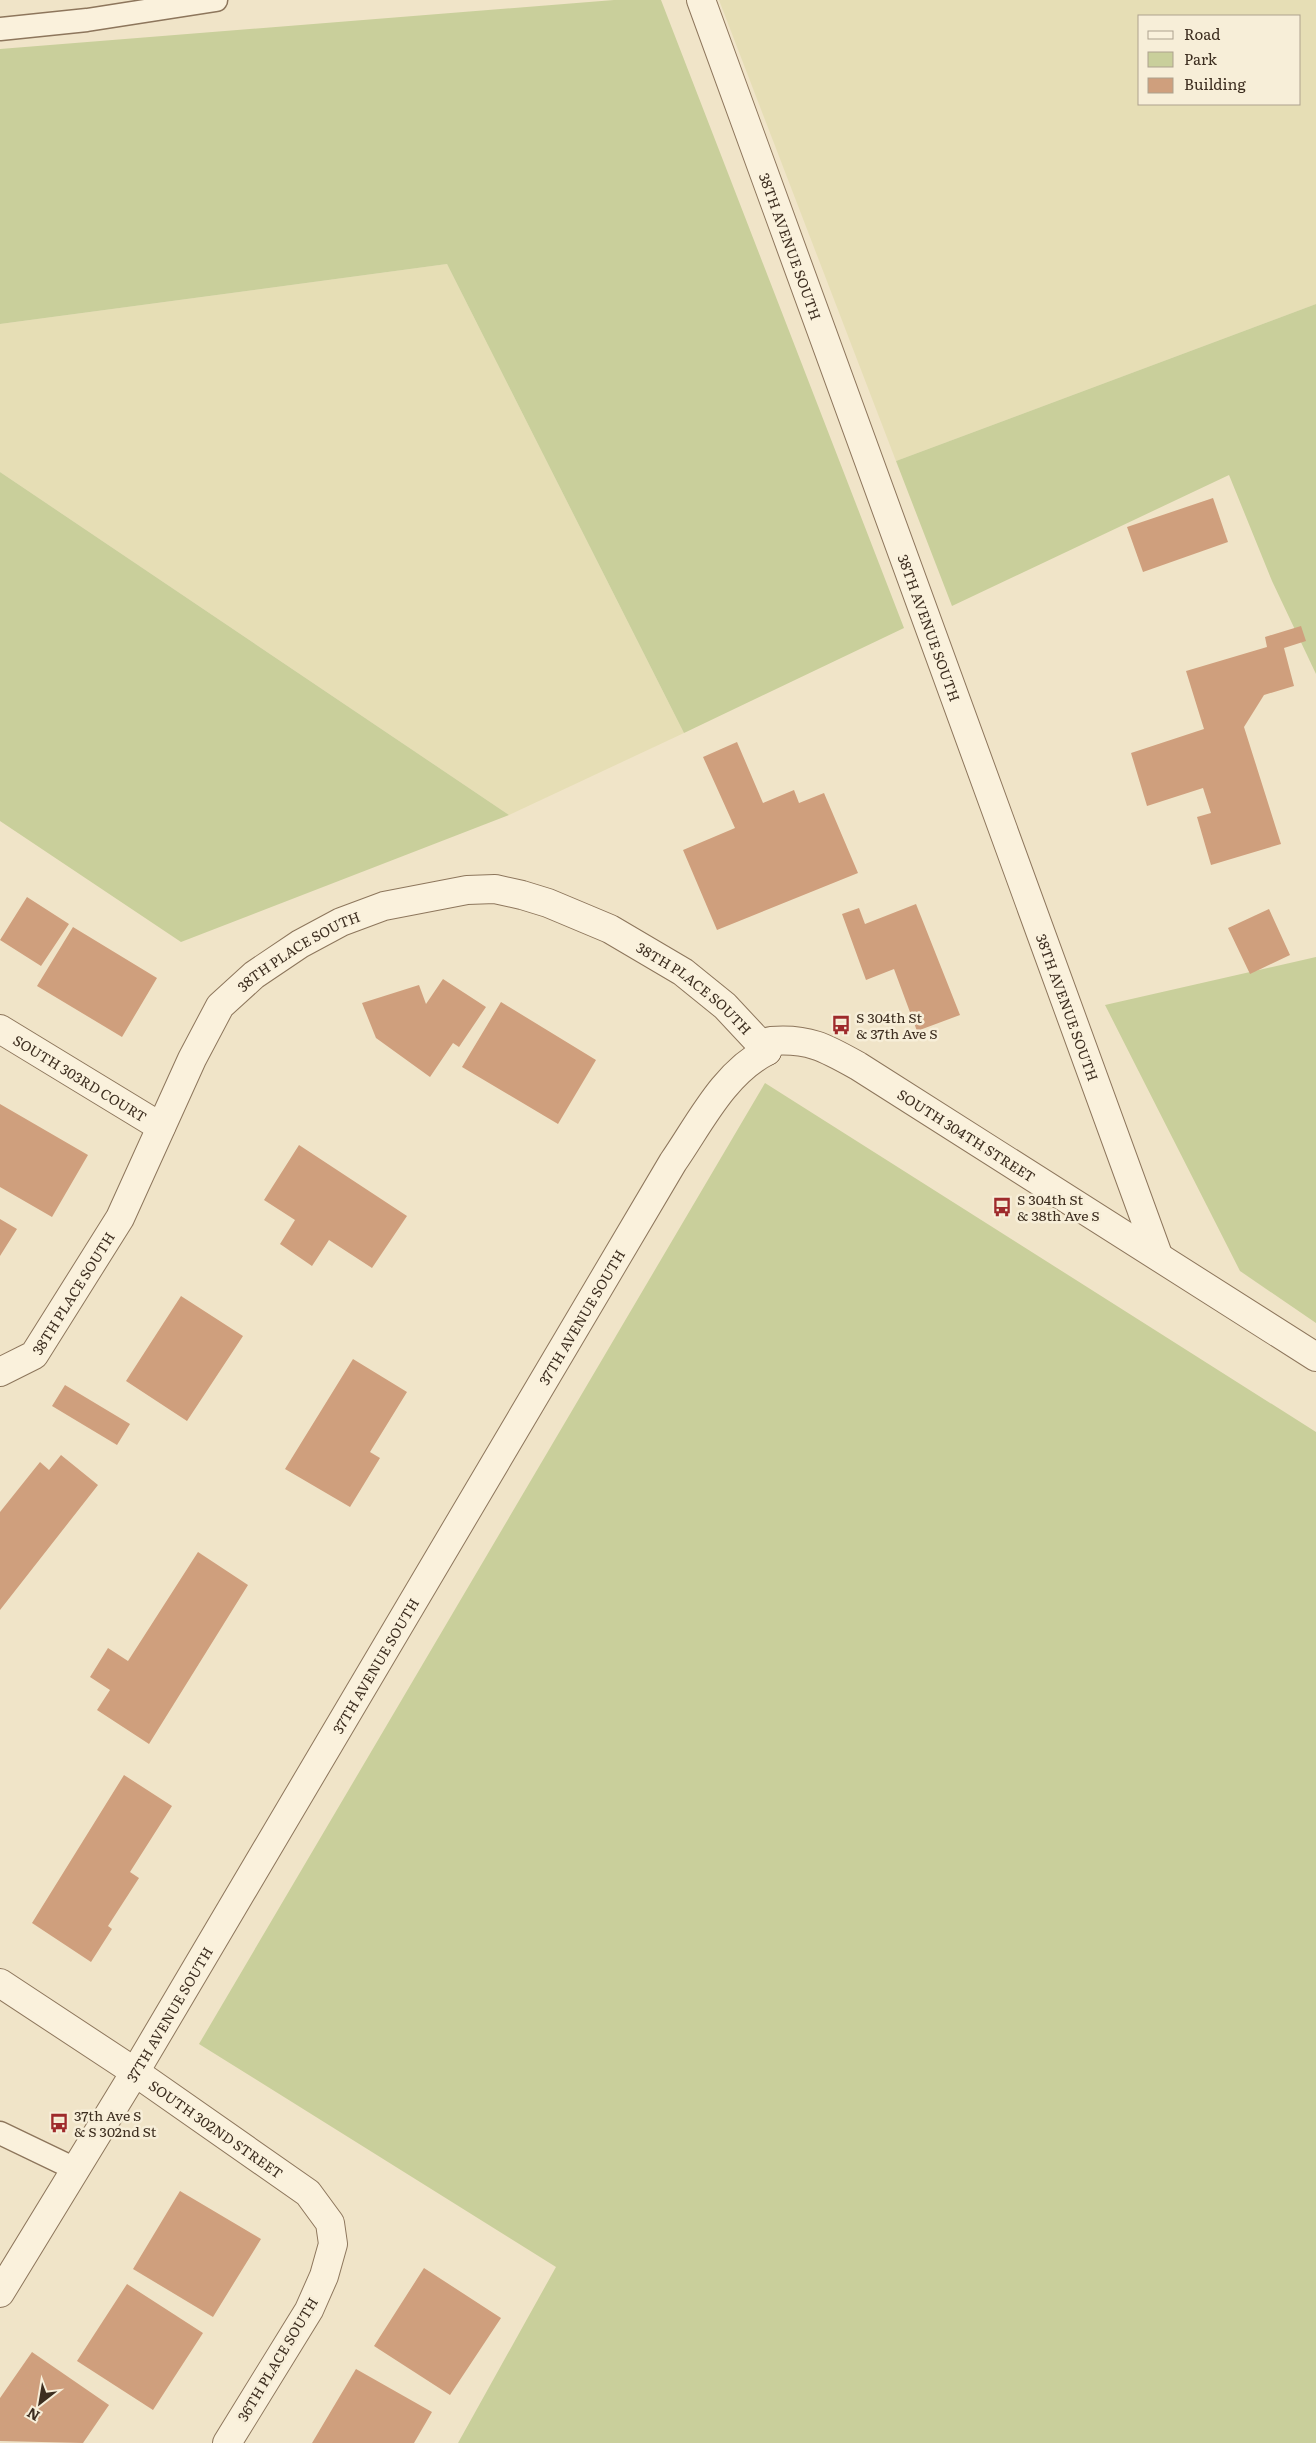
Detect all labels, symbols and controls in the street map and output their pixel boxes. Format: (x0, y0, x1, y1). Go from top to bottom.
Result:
legend (1138, 15, 1301, 105)
text: Road (1184, 22, 1220, 45)
text: Park (1184, 47, 1218, 70)
text: Building (1184, 72, 1246, 95)
street label: 38TH AVENUE SOUTH (755, 170, 827, 323)
street label: 38TH AVENUE SOUTH (894, 551, 966, 704)
street label: 38TH PLACE SOUTH (232, 906, 363, 996)
street label: 38TH AVENUE SOUTH (1032, 931, 1104, 1084)
street label: 38TH PLACE SOUTH (633, 937, 756, 1039)
place label: S 304th St & 37th Ave S (856, 1007, 938, 1043)
bus stop icon: S 304th St & 37th Ave S (830, 1014, 852, 1036)
street label: SOUTH 303RD COURT (10, 1030, 151, 1126)
street label: SOUTH 304TH STREET (894, 1084, 1040, 1186)
place label: S 304th St & 38th Ave S (1017, 1189, 1100, 1225)
bus stop icon: S 304th St & 38th Ave S (991, 1196, 1013, 1218)
street label: 38TH PLACE SOUTH (27, 1228, 119, 1358)
street label: 37TH AVENUE SOUTH (533, 1245, 629, 1389)
street label: 37TH AVENUE SOUTH (327, 1594, 423, 1737)
street label: 37TH AVENUE SOUTH (121, 1943, 217, 2086)
street label: SOUTH 302ND STREET (145, 2075, 287, 2183)
place label: 37th Ave S & S 302nd St (74, 2105, 157, 2141)
bus stop icon: 37th Ave S & S 302nd St (48, 2112, 70, 2134)
street label: 36TH PLACE SOUTH (232, 2293, 322, 2425)
north arrow (15, 2378, 65, 2428)
text: N (22, 2403, 43, 2427)

